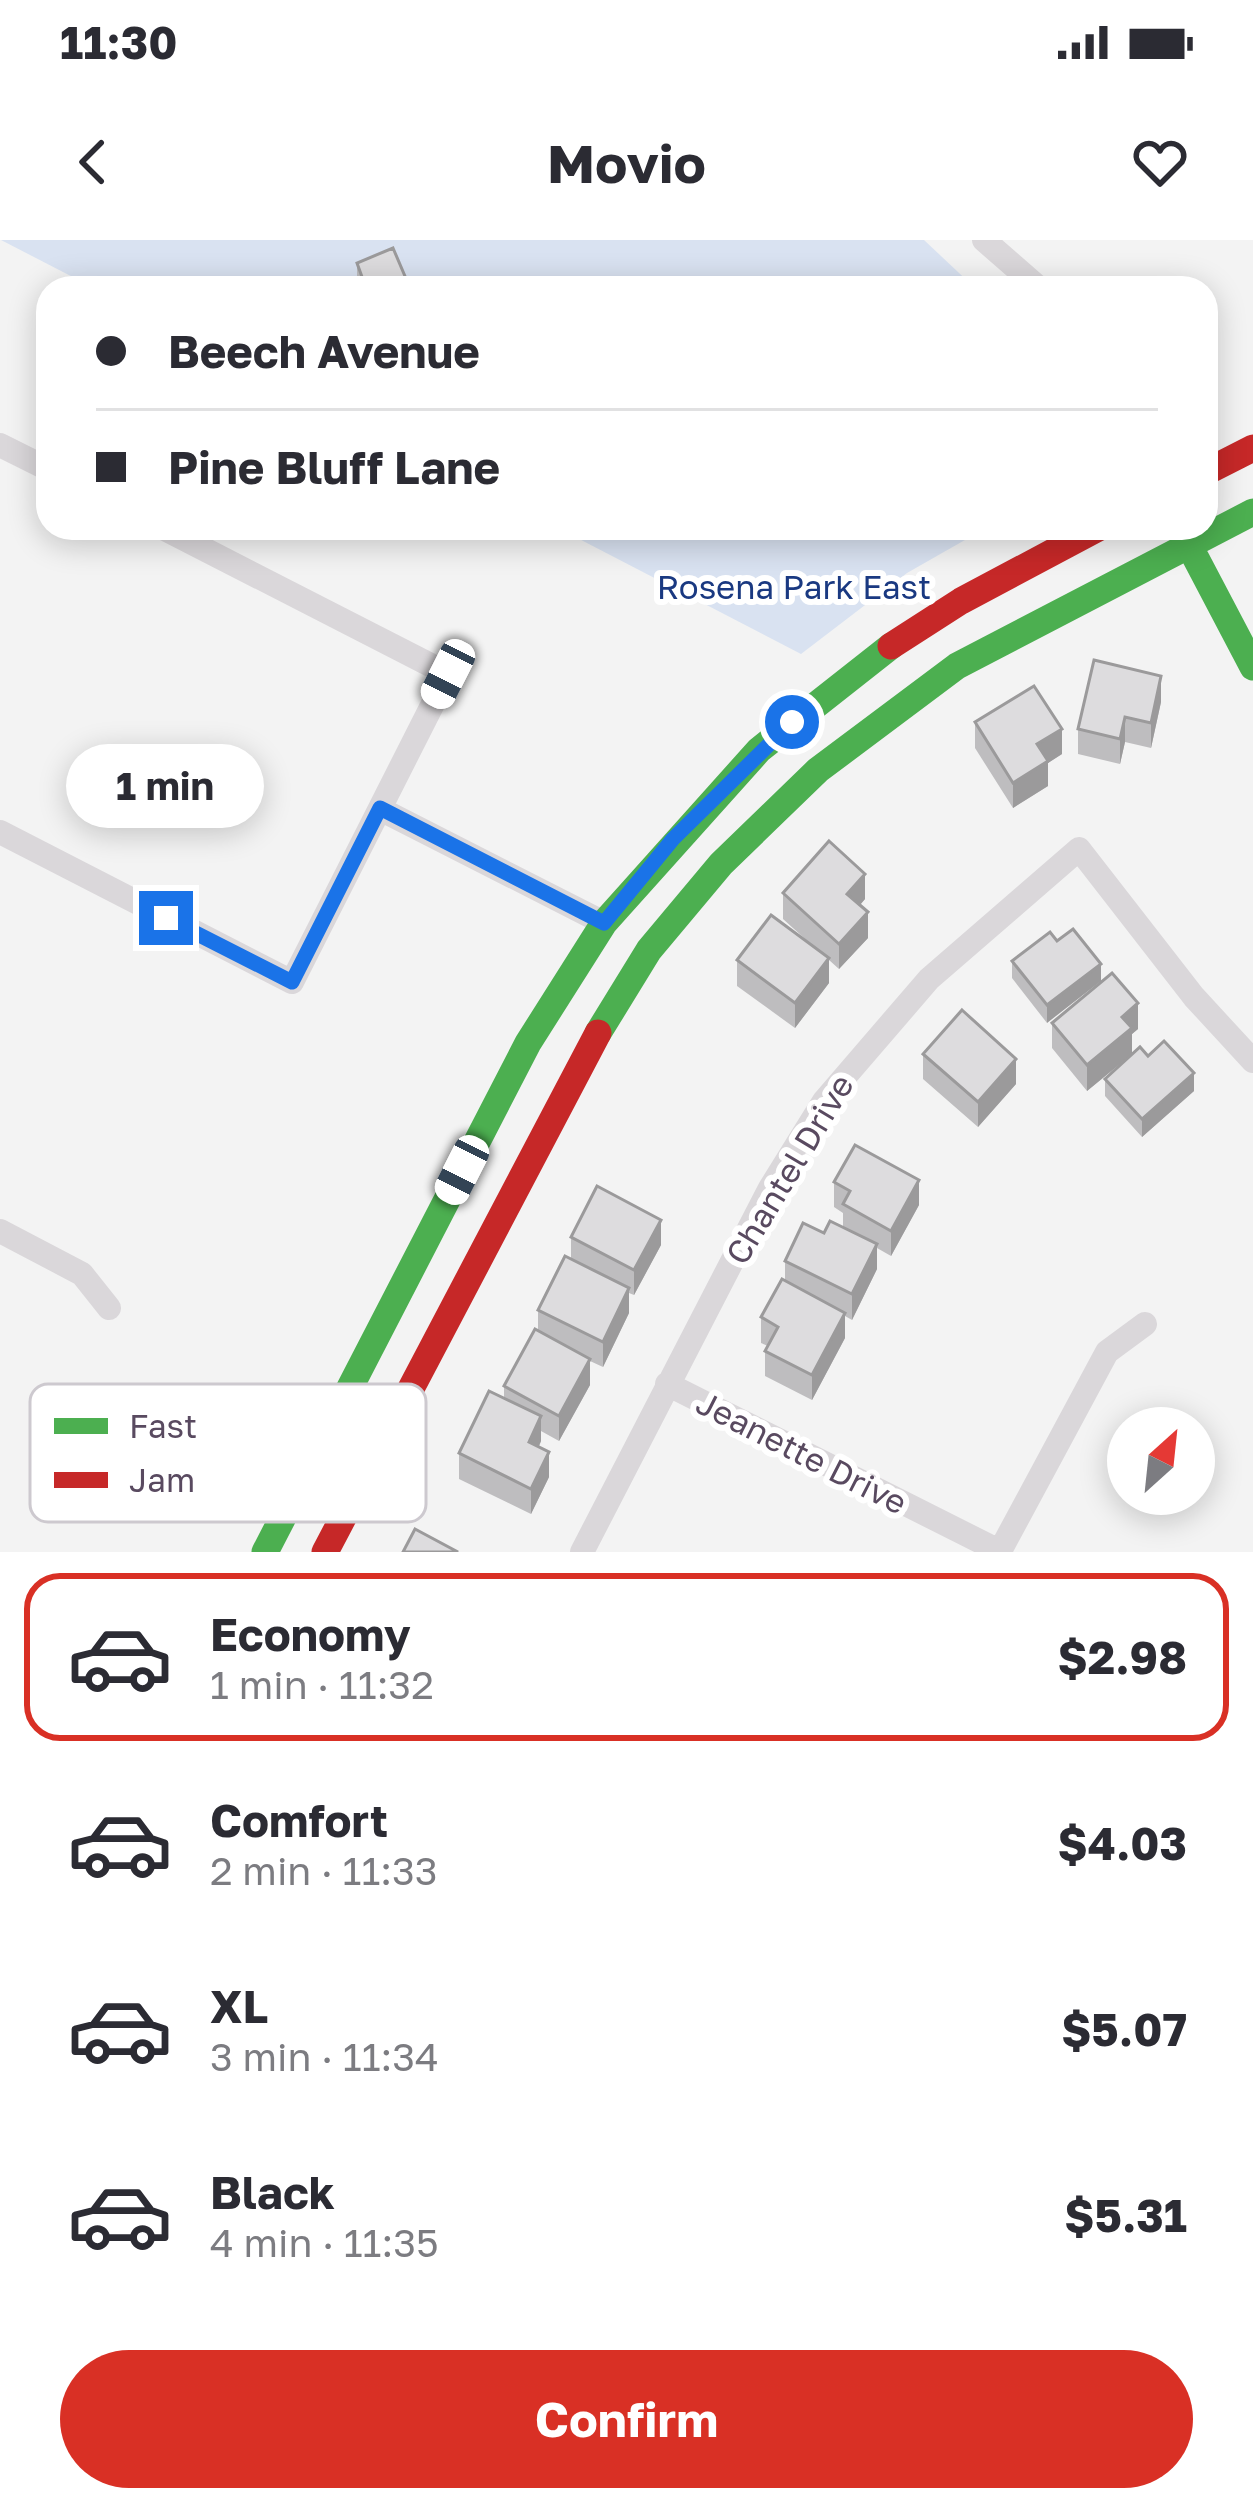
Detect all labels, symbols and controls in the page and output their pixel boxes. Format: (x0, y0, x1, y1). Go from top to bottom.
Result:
text: 11:30 (60, 15, 177, 69)
icon: back (60, 129, 126, 195)
icon: heart (1127, 129, 1193, 195)
text: Movio (547, 130, 706, 195)
text: Beech Avenue (168, 324, 480, 378)
text: Pine Bluff Lane (168, 440, 500, 494)
park label: Rosena Park East (657, 567, 931, 606)
car (416, 634, 480, 714)
route start (765, 695, 819, 749)
callout: 1 min (67, 744, 265, 828)
text: 1 min (116, 762, 214, 809)
route end (139, 891, 193, 945)
street label: Chantel Drive (717, 1067, 861, 1271)
car (430, 1130, 494, 1210)
street label: Jeanette Drive (690, 1382, 914, 1522)
legend (30, 1384, 426, 1522)
text: Fast (129, 1406, 197, 1445)
north arrow (1107, 1407, 1215, 1515)
map controls (1107, 1407, 1215, 1515)
text: Jam (129, 1460, 195, 1499)
icon: car (66, 1603, 174, 1711)
text: Economy (210, 1607, 411, 1661)
text: $2.98 (1058, 1630, 1187, 1684)
text: 1 min · 11:32 (210, 1661, 434, 1708)
icon: car (66, 1789, 174, 1897)
text: Comfort (210, 1793, 388, 1847)
text: $4.03 (1058, 1816, 1187, 1870)
text: 2 min · 11:33 (210, 1847, 438, 1894)
icon: car (66, 1975, 174, 2083)
text: XL (210, 1979, 268, 2033)
text: $5.07 (1061, 2002, 1187, 2056)
text: 3 min · 11:34 (210, 2033, 439, 2080)
icon: car (66, 2161, 174, 2269)
text: Black (210, 2165, 335, 2219)
text: $5.31 (1064, 2188, 1187, 2242)
text: 4 min · 11:35 (210, 2219, 439, 2266)
button: Confirm (60, 2350, 1193, 2488)

